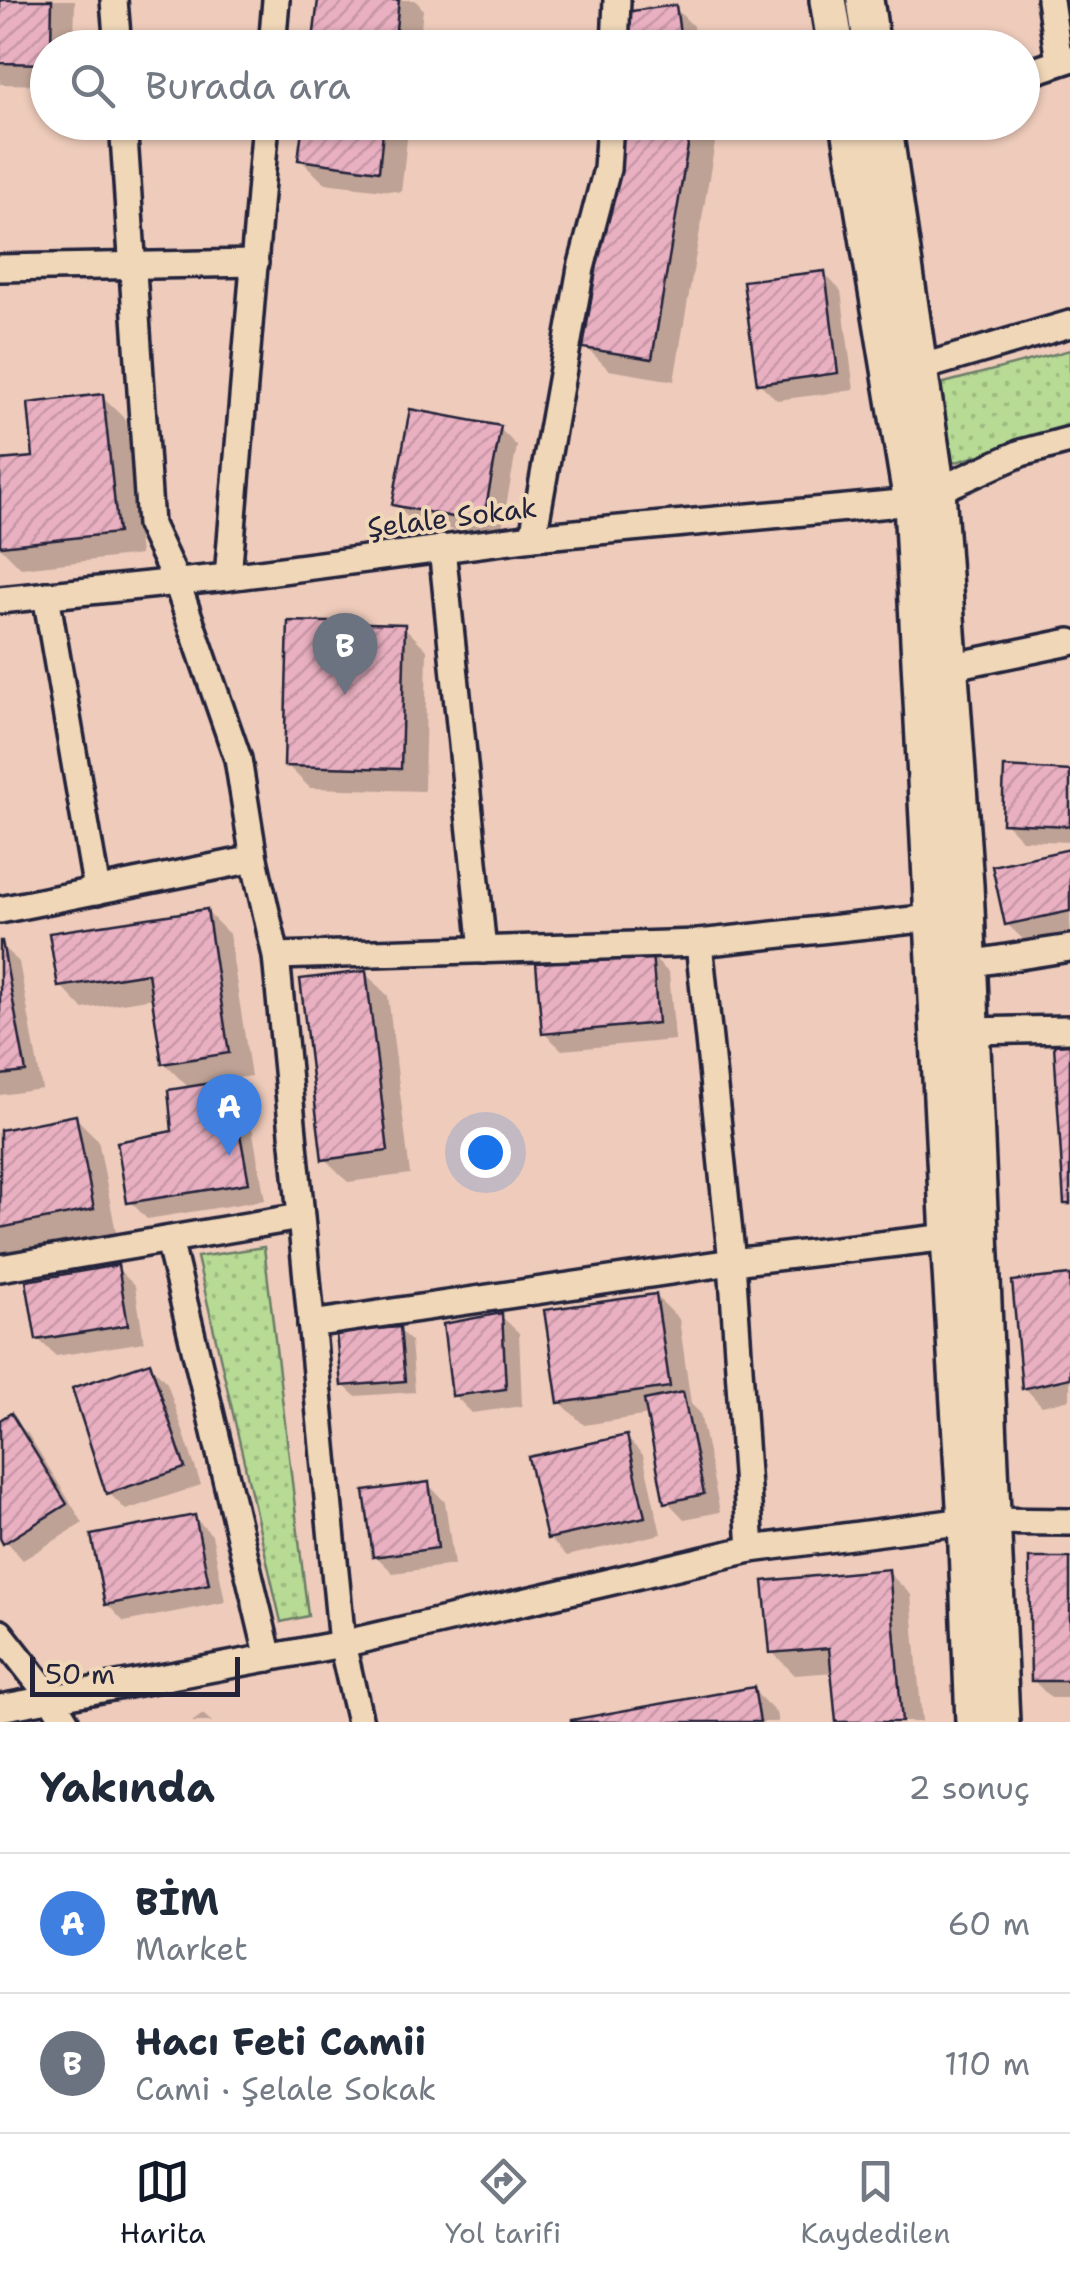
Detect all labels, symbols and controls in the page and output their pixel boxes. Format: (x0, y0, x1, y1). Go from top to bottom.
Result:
search box (30, 30, 1040, 140)
icon: search (65, 58, 120, 113)
text: Burada ara (145, 60, 351, 111)
street label: Şelale Sokak (365, 488, 539, 546)
pin: B (312, 612, 378, 695)
pin: A (196, 1074, 262, 1156)
your location (460, 1127, 511, 1178)
scale bar (30, 1652, 240, 1696)
text: 50 m (45, 1655, 115, 1693)
text: Yakında (40, 1759, 215, 1815)
text: 2 sonuç (908, 1766, 1030, 1809)
text: BİM (135, 1876, 219, 1927)
text: A (60, 1902, 85, 1945)
text: 60 m (948, 1902, 1030, 1945)
text: Market (135, 1927, 248, 1970)
text: Hacı Feti Camii (135, 2016, 426, 2067)
text: B (63, 2042, 82, 2085)
text: 110 m (944, 2042, 1030, 2085)
text: Cami · Şelale Sokak (135, 2067, 436, 2110)
tab: Harita (120, 2154, 206, 2252)
tab: Yol tarifi (445, 2154, 561, 2252)
tab: Kaydedilen (801, 2154, 950, 2252)

